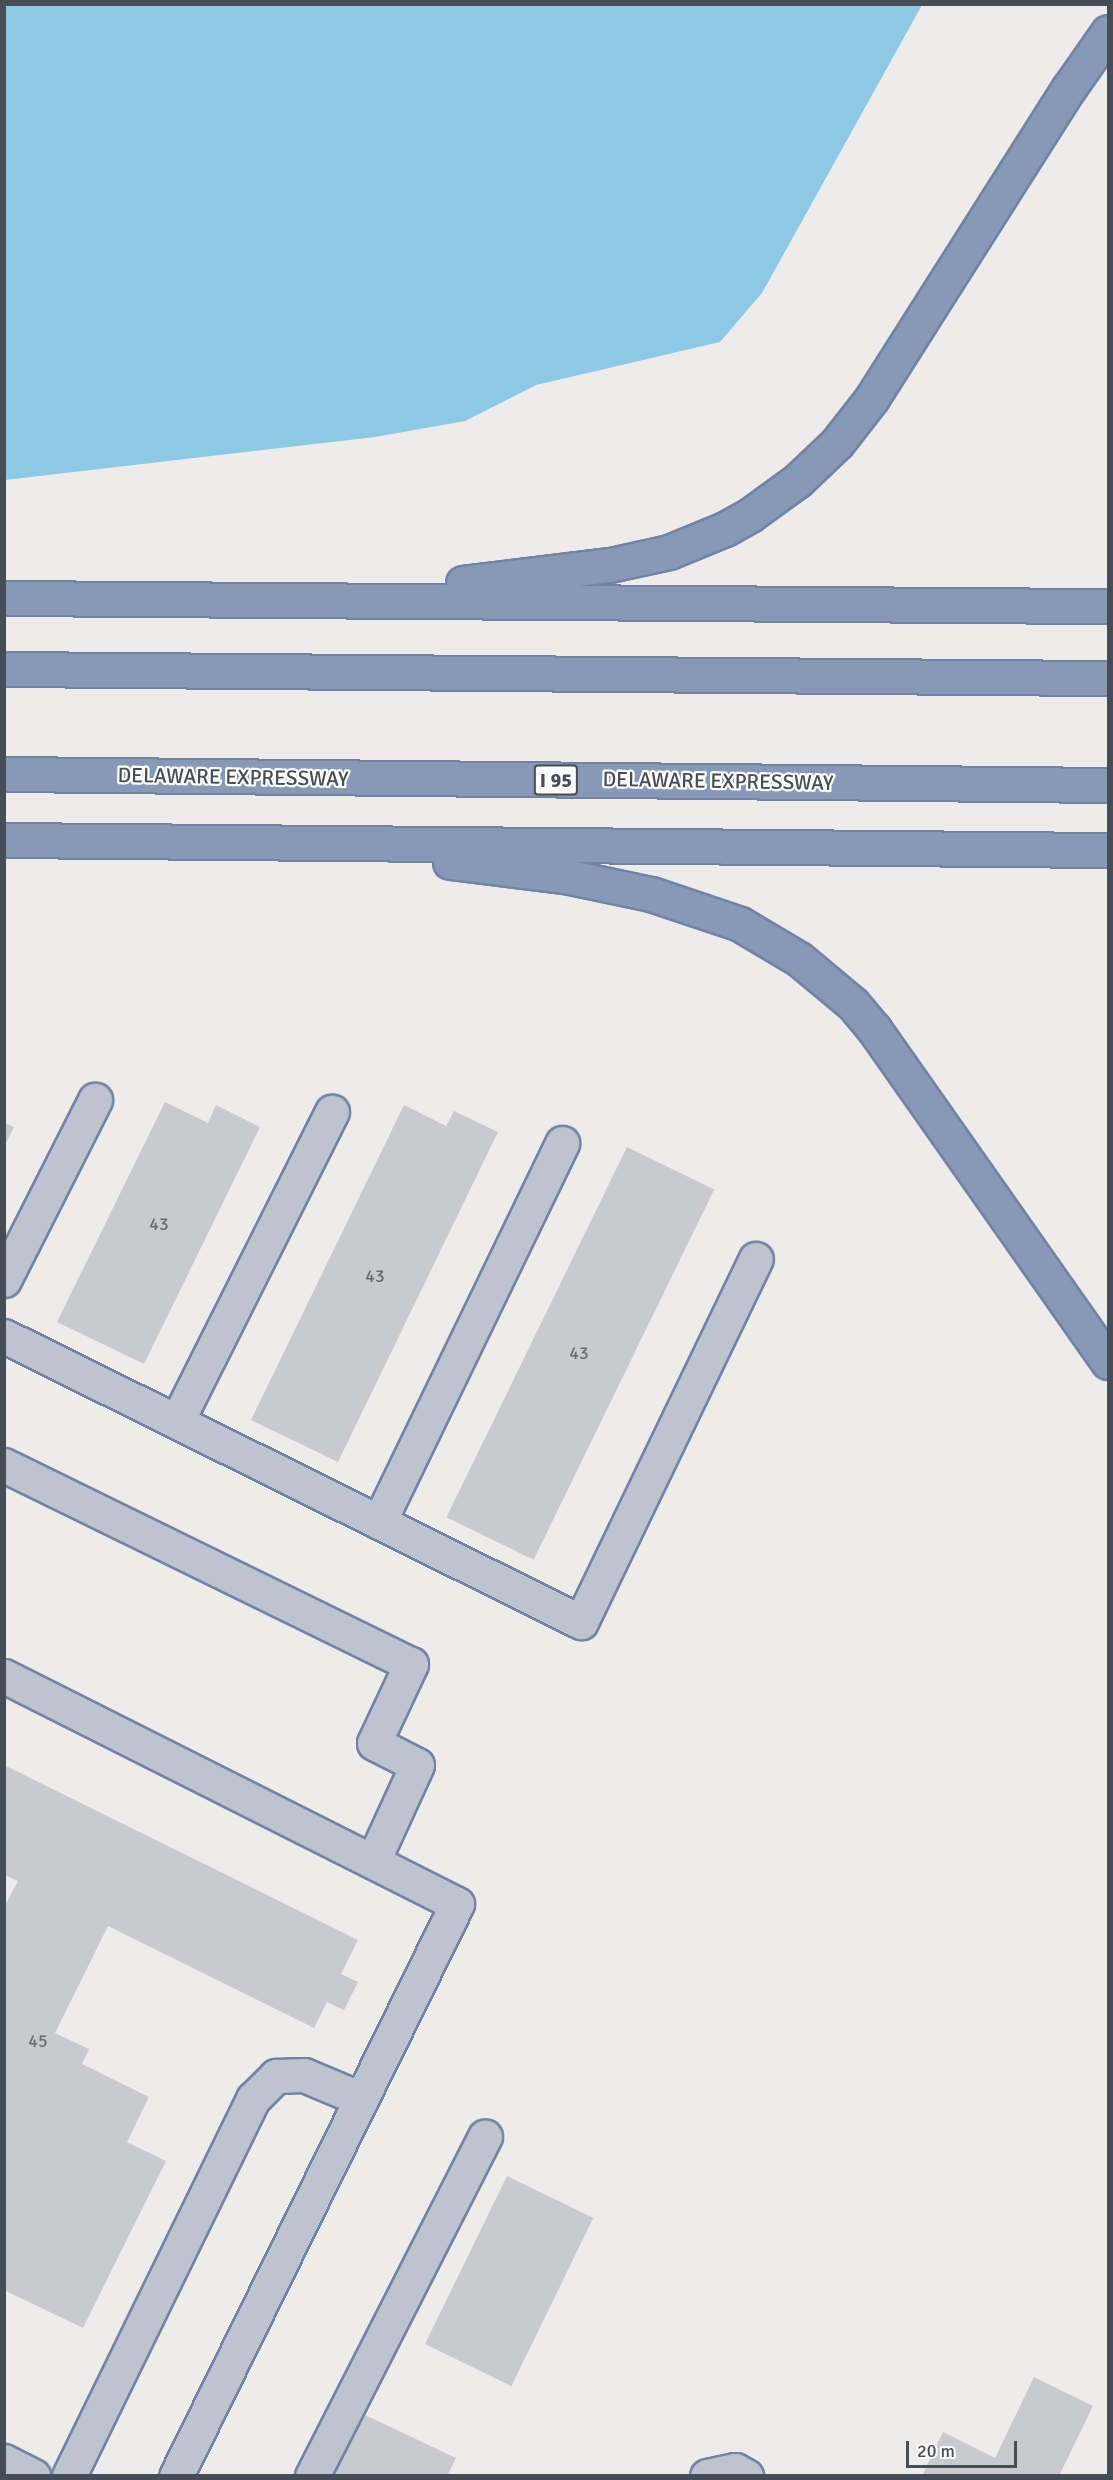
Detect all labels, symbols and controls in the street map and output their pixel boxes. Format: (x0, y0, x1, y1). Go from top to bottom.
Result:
street label: DELAWARE EXPRESSWAY (117, 762, 349, 792)
road number: I 95 (534, 763, 578, 797)
street label: DELAWARE EXPRESSWAY (602, 766, 834, 796)
house number: 43 (149, 1213, 169, 1235)
house number: 43 (365, 1265, 385, 1287)
house number: 43 (569, 1342, 589, 1364)
house number: 45 (28, 2030, 48, 2052)
scale bar (909, 2429, 1020, 2467)
text: 20 m (917, 2440, 955, 2462)

